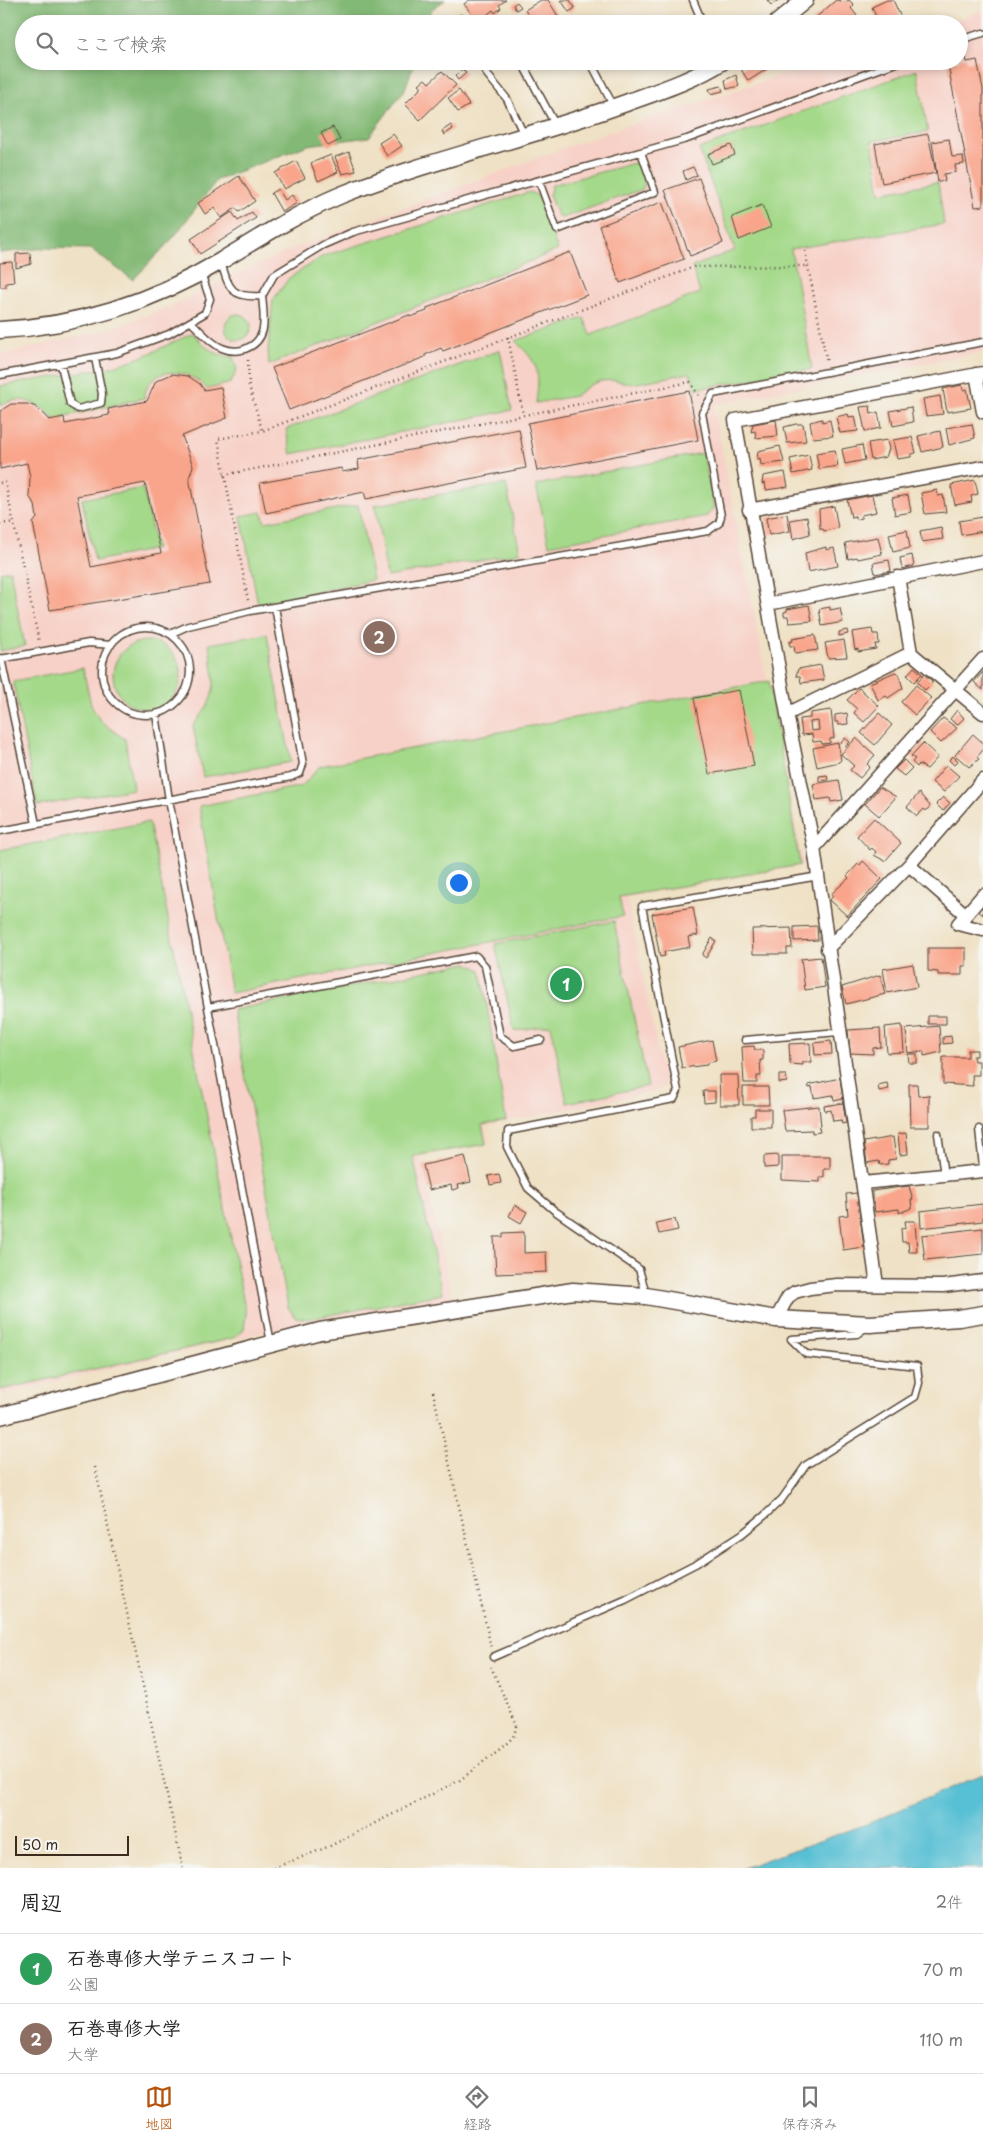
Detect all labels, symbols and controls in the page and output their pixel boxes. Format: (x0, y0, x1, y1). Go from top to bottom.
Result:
search box (15, 15, 968, 70)
icon: search (33, 29, 61, 57)
text: ここで検索 (73, 29, 168, 57)
pin: 2 (363, 618, 395, 656)
your location (446, 870, 472, 896)
pin: 1 (550, 965, 582, 1003)
scale bar (15, 1833, 129, 1856)
text: 50 m (22, 1834, 58, 1855)
text: 周辺 (20, 1885, 62, 1917)
text: 2件 (936, 1889, 963, 1913)
text: 石巻専修大学テニスコート (67, 1943, 295, 1971)
text: 1 (32, 1957, 40, 1981)
text: 70 m (923, 1957, 963, 1981)
text: 公園 (67, 1971, 99, 1995)
text: 石巻専修大学 (67, 2013, 181, 2041)
text: 2 (30, 2027, 42, 2051)
text: 110 m (920, 2027, 963, 2051)
text: 大学 (67, 2041, 99, 2065)
tab: 地図 (145, 2083, 173, 2134)
tab: 経路 (463, 2083, 491, 2134)
tab: 保存済み (782, 2083, 838, 2134)

